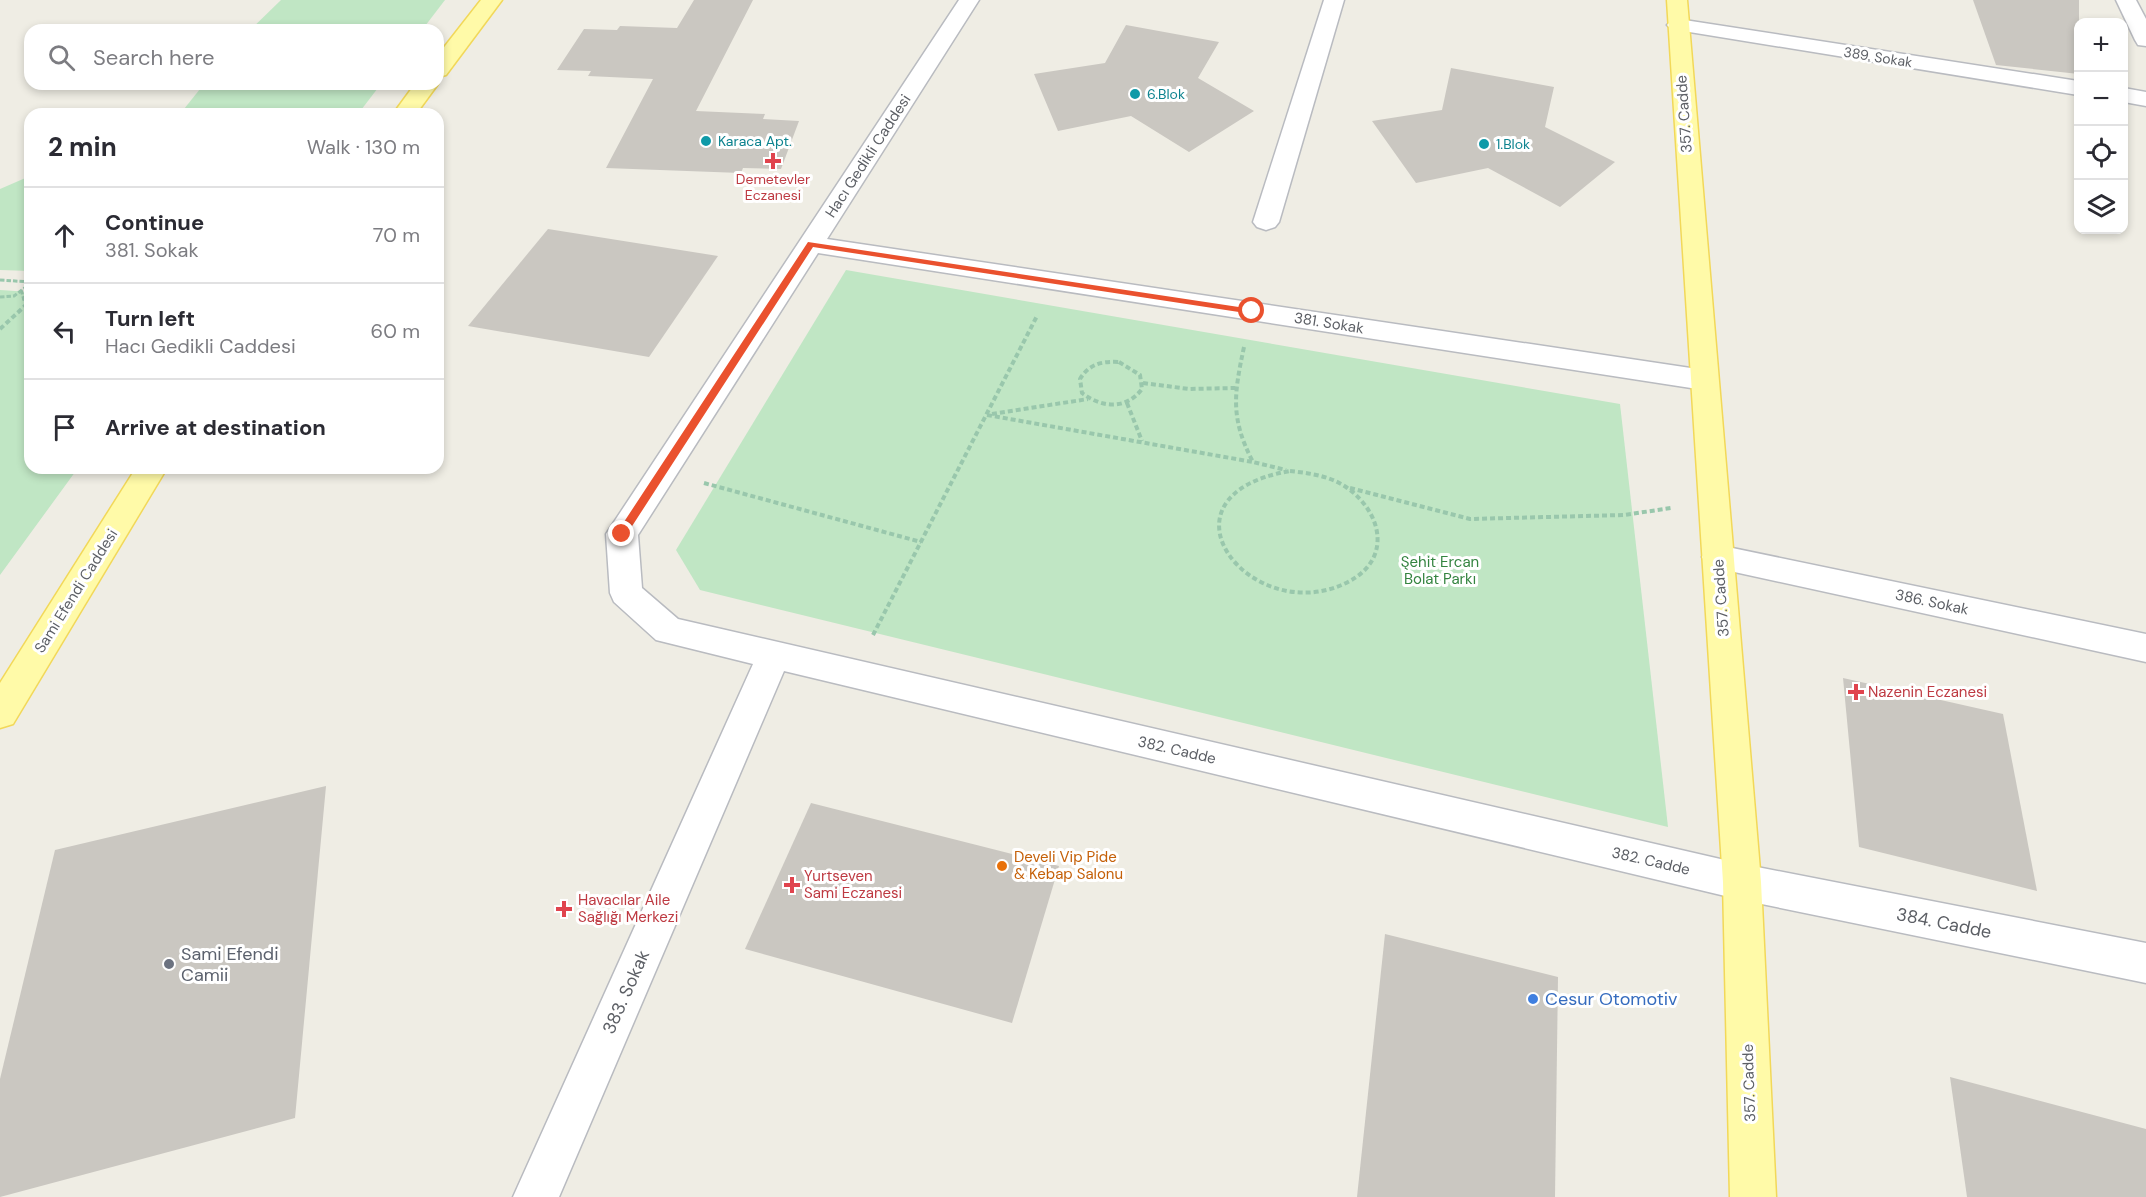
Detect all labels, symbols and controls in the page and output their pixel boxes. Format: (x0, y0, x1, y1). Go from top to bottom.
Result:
map controls (2074, 18, 2128, 234)
button: + (2074, 18, 2128, 72)
search box (24, 24, 444, 90)
icon: search (45, 41, 78, 74)
text: Search here (93, 43, 214, 72)
street label: 389. Sokak (1842, 43, 1914, 71)
button: − (2074, 72, 2128, 126)
street label: 357. Cadde (1671, 74, 1697, 154)
place label: 6.Blok (1147, 85, 1185, 103)
marker: 6.Blok (1128, 87, 1142, 101)
street label: Hacı Gedikli Caddesi (821, 91, 915, 221)
button: locate (2074, 126, 2128, 180)
text: 2 min (48, 130, 117, 164)
place label: Karaca Apt. (718, 132, 792, 150)
text: Walk · 130 m (307, 134, 420, 160)
marker: Karaca Apt. (699, 134, 713, 148)
place label: 1.Blok (1496, 135, 1530, 153)
marker: 1.Blok (1477, 137, 1491, 151)
marker: Demetevler Eczanesi (766, 154, 780, 168)
place label: Demetevler Eczanesi (736, 170, 810, 204)
button: layers (2074, 180, 2128, 234)
text: Continue (105, 208, 204, 237)
icon: ahead (48, 219, 81, 252)
text: 70 m (373, 222, 420, 248)
text: 381. Sokak (105, 237, 199, 263)
route start (1238, 297, 1264, 323)
text: Turn left (105, 304, 195, 333)
street label: 381. Sokak (1293, 308, 1366, 338)
icon: left (48, 315, 81, 348)
text: 60 m (371, 318, 420, 344)
text: Hacı Gedikli Caddesi (105, 333, 296, 359)
icon: arrive (48, 411, 81, 444)
text: Arrive at destination (105, 413, 326, 442)
route end (608, 520, 634, 546)
street label: Sami Efendi Caddesi (30, 525, 122, 657)
park label: Şehit Ercan Bolat Parkı (1401, 552, 1479, 589)
street label: 357. Cadde (1708, 558, 1734, 638)
street label: 386. Sokak (1893, 584, 1971, 620)
place label: Nazenin Eczanesi (1868, 682, 1987, 702)
marker: Nazenin Eczanesi (1849, 685, 1863, 699)
street label: 382. Cadde (1136, 731, 1218, 769)
street label: 382. Cadde (1610, 842, 1692, 880)
place label: Develi Vip Pide & Kebap Salonu (1014, 847, 1123, 884)
marker: Develi Vip Pide & Kebap Salonu (995, 859, 1009, 873)
place label: Yurtseven Sami Eczanesi (804, 866, 902, 903)
marker: Yurtseven Sami Eczanesi (785, 878, 799, 892)
place label: Havacılar Aile Sağlığı Merkezi (578, 890, 678, 927)
marker: Havacılar Aile Sağlığı Merkezi (555, 900, 573, 918)
street label: 384. Cadde (1894, 902, 1994, 944)
place label: Sami Efendi Camii (181, 942, 278, 987)
street label: 383. Sokak (597, 946, 655, 1038)
marker: Sami Efendi Camii (162, 957, 176, 971)
place label: Cesur Otomotiv (1545, 987, 1678, 1011)
marker: Cesur Otomotiv (1526, 992, 1540, 1006)
street label: 357. Cadde (1738, 1044, 1760, 1122)

